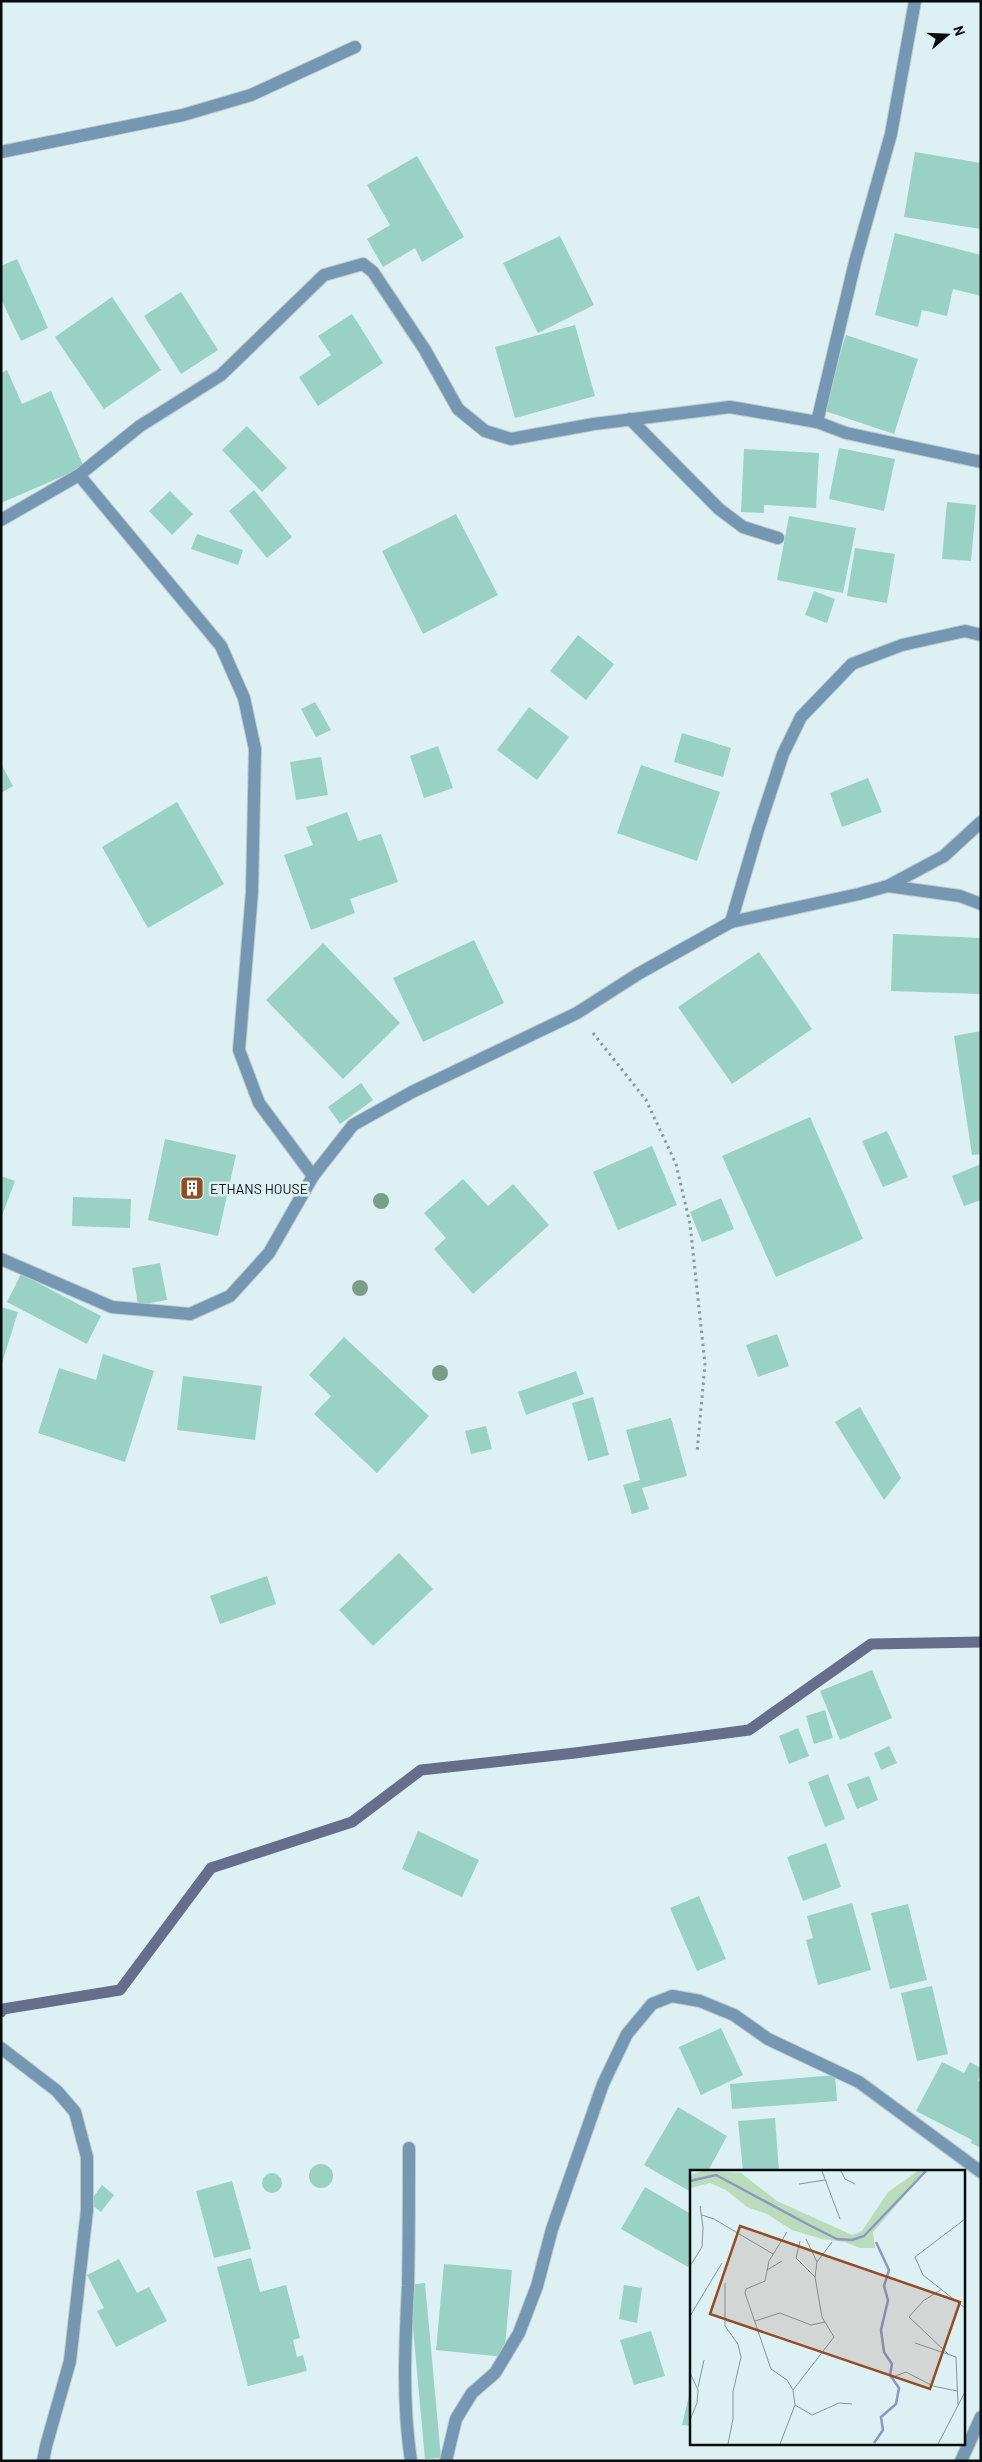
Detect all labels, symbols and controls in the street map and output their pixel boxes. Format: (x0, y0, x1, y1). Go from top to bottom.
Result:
north arrow (922, 10, 972, 60)
text: N (950, 23, 969, 38)
building icon: ETHANS HOUSE (179, 1175, 205, 1201)
place label: ETHANS HOUSE (210, 1180, 308, 1197)
inset map (690, 2170, 964, 2444)

